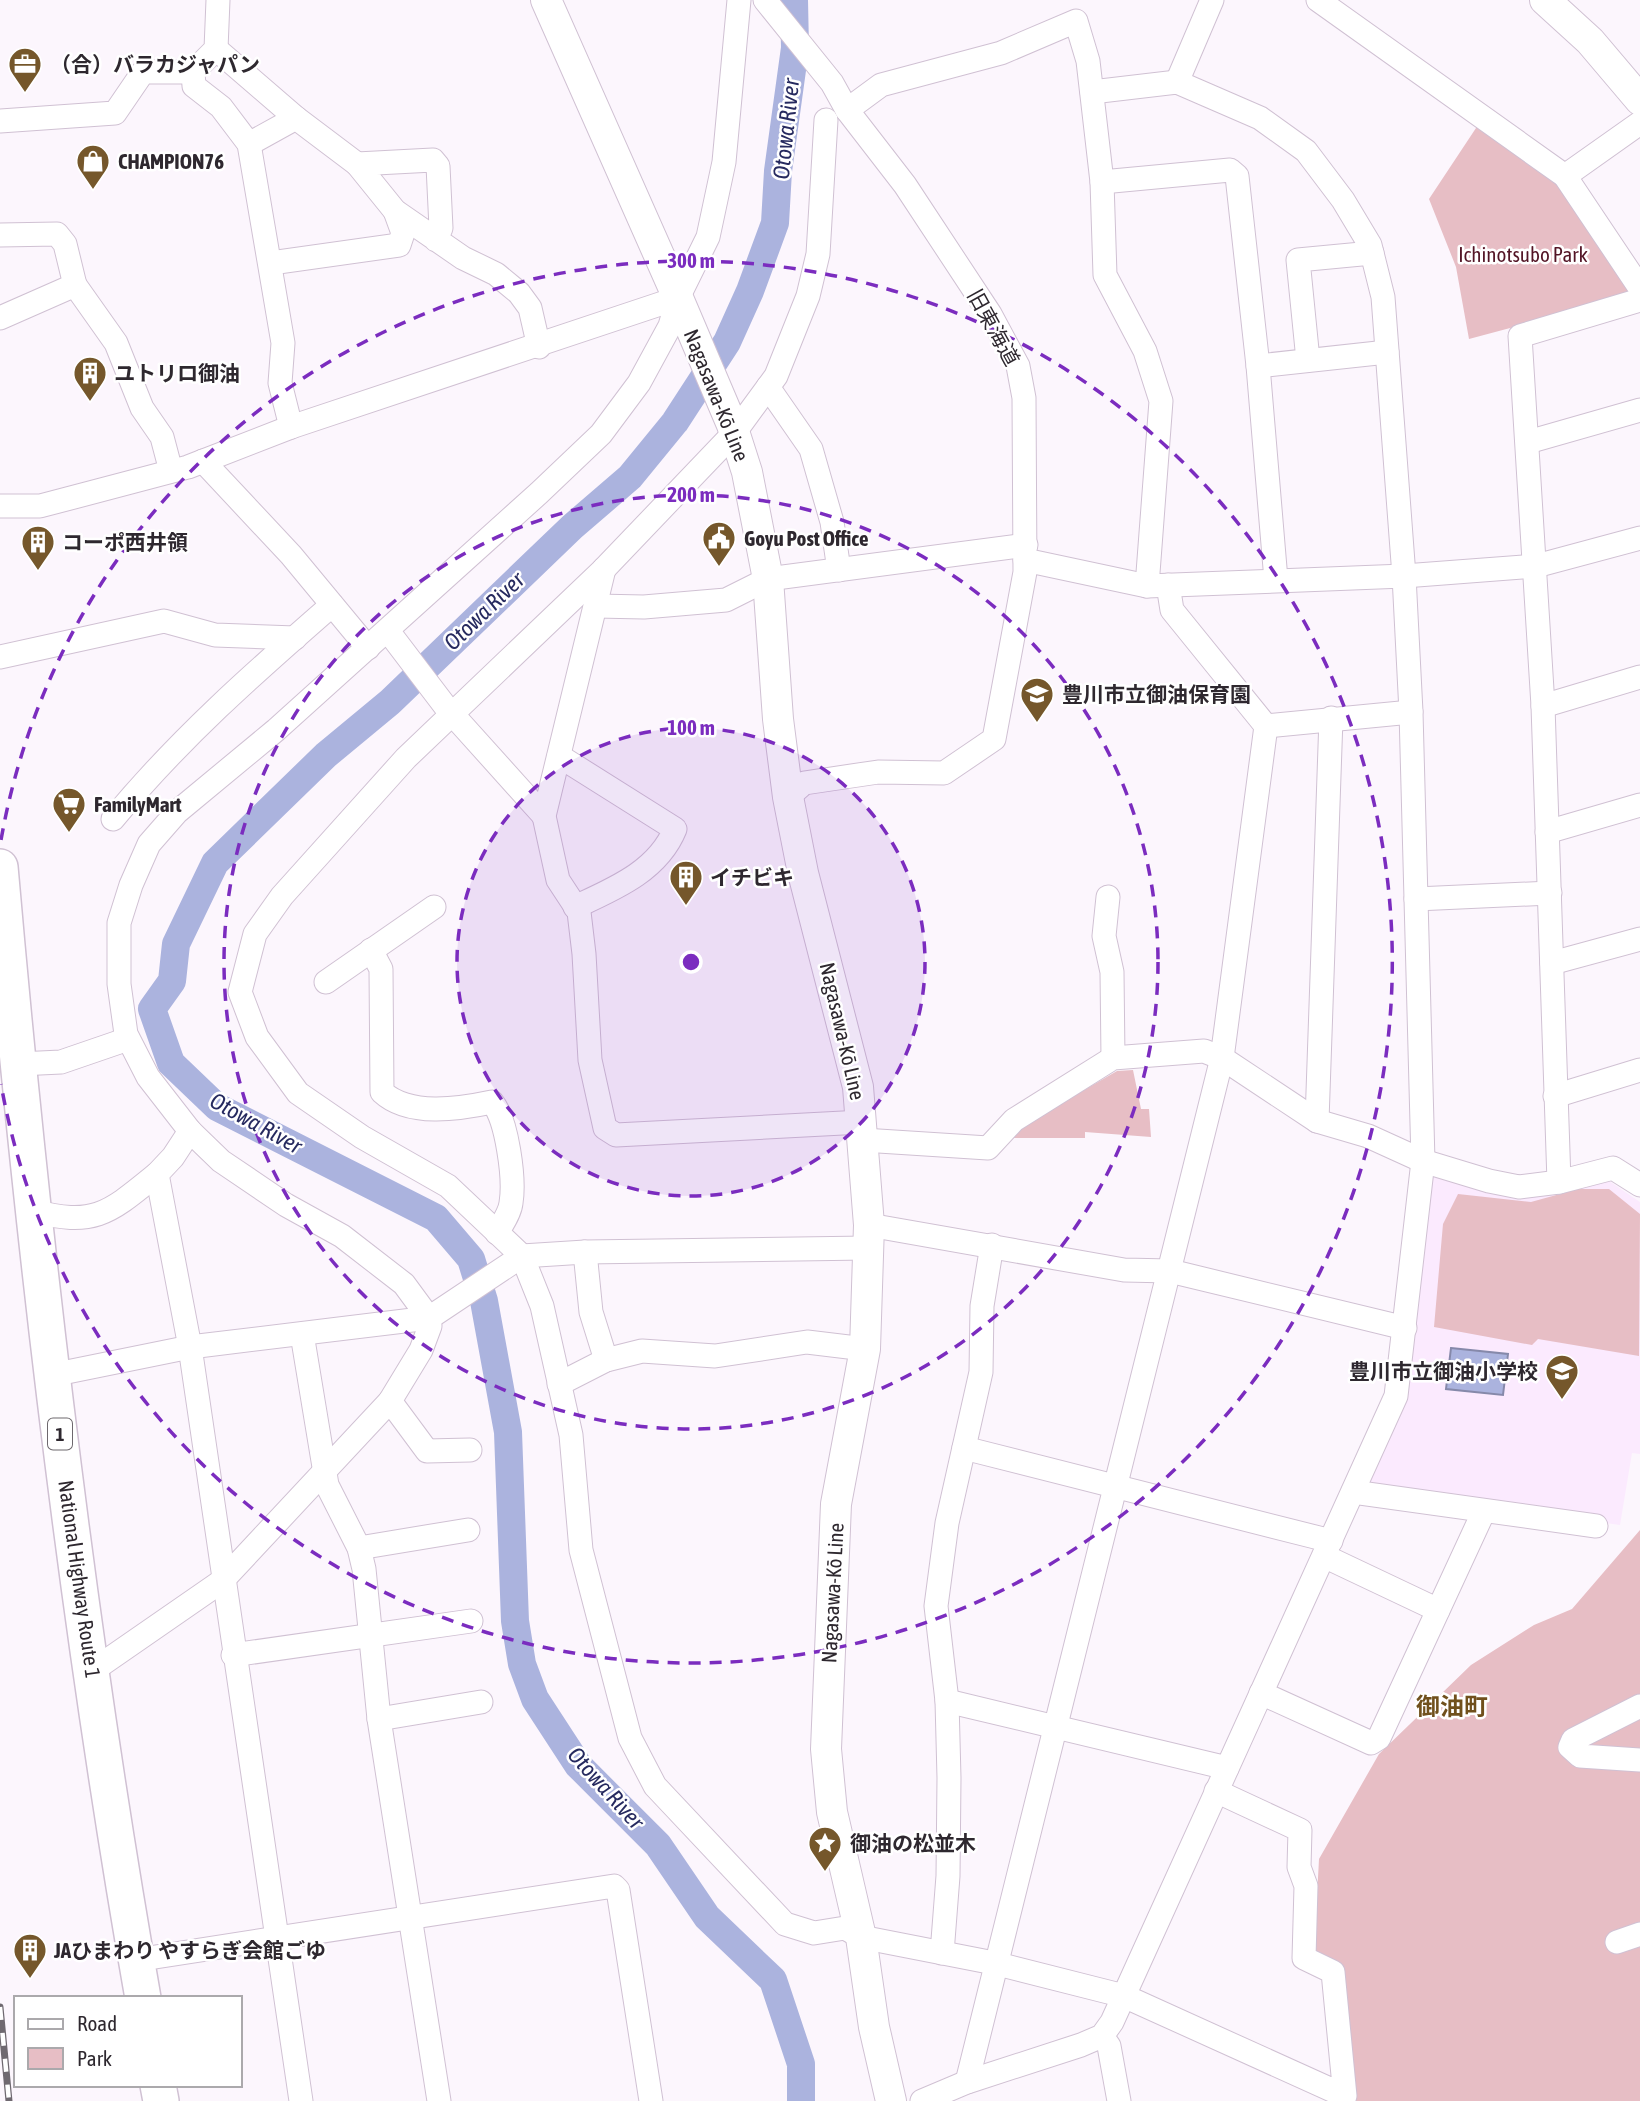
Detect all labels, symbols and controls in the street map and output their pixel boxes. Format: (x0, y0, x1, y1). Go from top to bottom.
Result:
office icon: （合）バラカジャパン (6, 45, 44, 94)
place label: （合）バラカジャパン (50, 52, 260, 76)
water label: Otowa River (768, 76, 804, 181)
shop icon: CHAMPION76 (74, 142, 112, 191)
place label: CHAMPION76 (118, 149, 224, 173)
park label: Ichinotsubo Park (1458, 242, 1588, 266)
text: 300 m (667, 248, 715, 272)
street label: 旧東海道 (963, 284, 1025, 370)
street label: Nagasawa-Kō Line (680, 325, 754, 465)
building icon: ユトリロ御油 (71, 354, 109, 403)
place label: ユトリロ御油 (114, 361, 240, 385)
text: 200 m (667, 482, 715, 506)
public building icon: Goyu Post Office (700, 519, 738, 568)
building icon: コーポ西井領 (19, 523, 57, 572)
place label: Goyu Post Office (744, 526, 869, 550)
place label: コーポ西井領 (62, 530, 188, 554)
water label: Otowa River (439, 566, 530, 655)
school or university icon: 豊川市立御油保育園 (1018, 675, 1056, 724)
place label: 豊川市立御油保育園 (1062, 682, 1251, 706)
text: 100 m (667, 715, 715, 739)
supermarket icon: FamilyMart (50, 785, 88, 834)
place label: FamilyMart (94, 792, 182, 816)
building icon: イチビキ (667, 858, 705, 907)
place label: イチビキ (710, 865, 794, 889)
centre of rings (679, 950, 703, 974)
street label: Nagasawa-Kō Line (816, 960, 870, 1102)
water label: Otowa River (206, 1087, 308, 1159)
school or university icon: 豊川市立御油小学校 (1543, 1352, 1581, 1401)
place label: 豊川市立御油小学校 (1349, 1359, 1538, 1383)
road number: 1 (48, 1418, 72, 1450)
street label: National Highway Route 1 (54, 1478, 106, 1680)
street label: Nagasawa-Kō Line (816, 1522, 848, 1664)
district label: 御油町 (1416, 1693, 1488, 1720)
water label: Otowa River (563, 1742, 650, 1835)
place icon: 御油の松並木 (806, 1824, 844, 1873)
place label: 御油の松並木 (850, 1831, 976, 1855)
building icon: JAひまわり やすらぎ会館ごゆ (11, 1931, 49, 1980)
place label: JAひまわり やすらぎ会館ごゆ (53, 1938, 326, 1962)
legend (14, 1996, 242, 2087)
text: Road (77, 2011, 117, 2035)
text: Park (77, 2046, 112, 2070)

